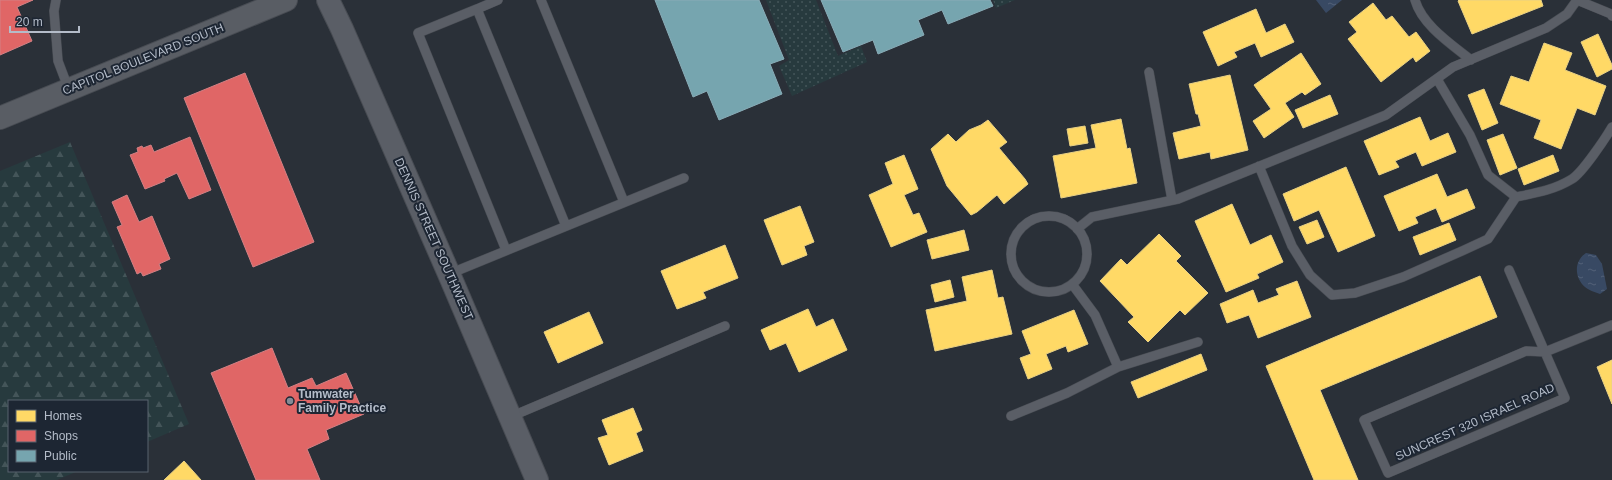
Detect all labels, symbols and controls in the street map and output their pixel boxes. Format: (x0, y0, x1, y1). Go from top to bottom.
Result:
scale bar (10, 8, 79, 34)
text: 20 m (16, 15, 43, 29)
street label: CAPITOL BOULEVARD SOUTH (60, 20, 226, 98)
street label: DENNIS STREET SOUTHWEST (392, 156, 476, 323)
street label: SUNCREST 320 ISRAEL ROAD (1393, 380, 1557, 464)
place label: Tumwater Family Practice (298, 387, 386, 415)
marker: Tumwater Family Practice (285, 396, 295, 406)
legend (8, 400, 148, 472)
text: Homes (44, 409, 82, 423)
text: Shops (44, 429, 78, 443)
text: Public (44, 449, 77, 463)

